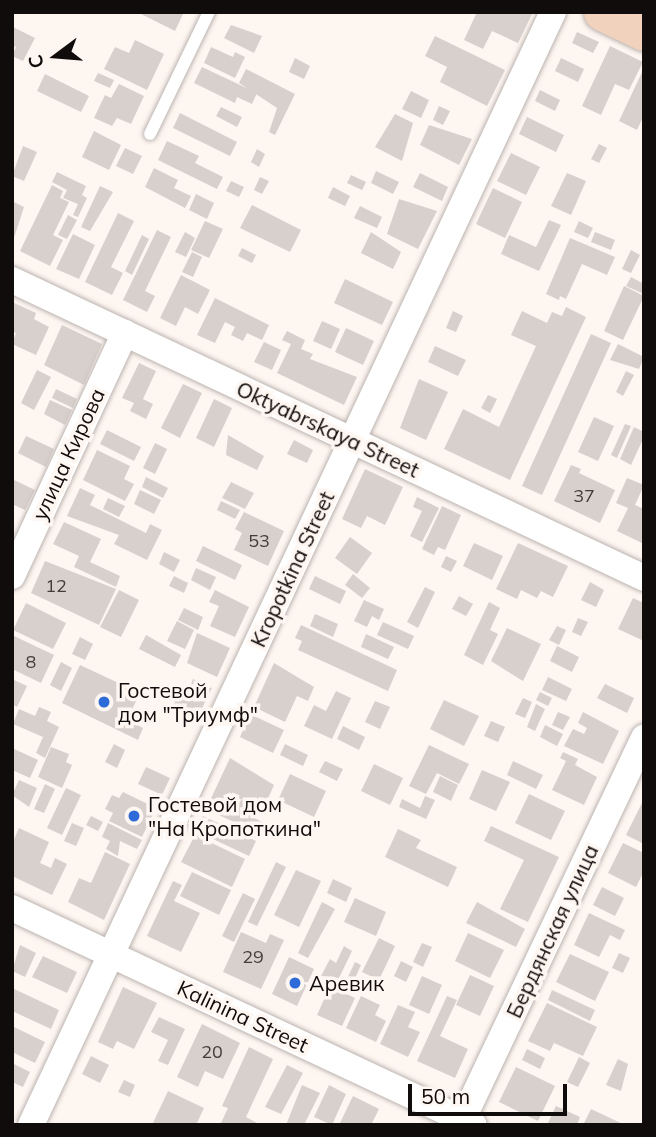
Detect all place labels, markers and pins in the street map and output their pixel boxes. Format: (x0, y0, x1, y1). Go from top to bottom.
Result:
place label: Гостевой дом "Триумф" (118, 677, 258, 727)
marker: Гостевой дом "Триумф" (96, 694, 112, 710)
place label: Гостевой дом "На Кропоткина" (148, 791, 321, 841)
marker: Гостевой дом "На Кропоткина" (126, 808, 142, 824)
place label: Аревик (309, 970, 384, 996)
marker: Аревик (287, 975, 303, 991)

